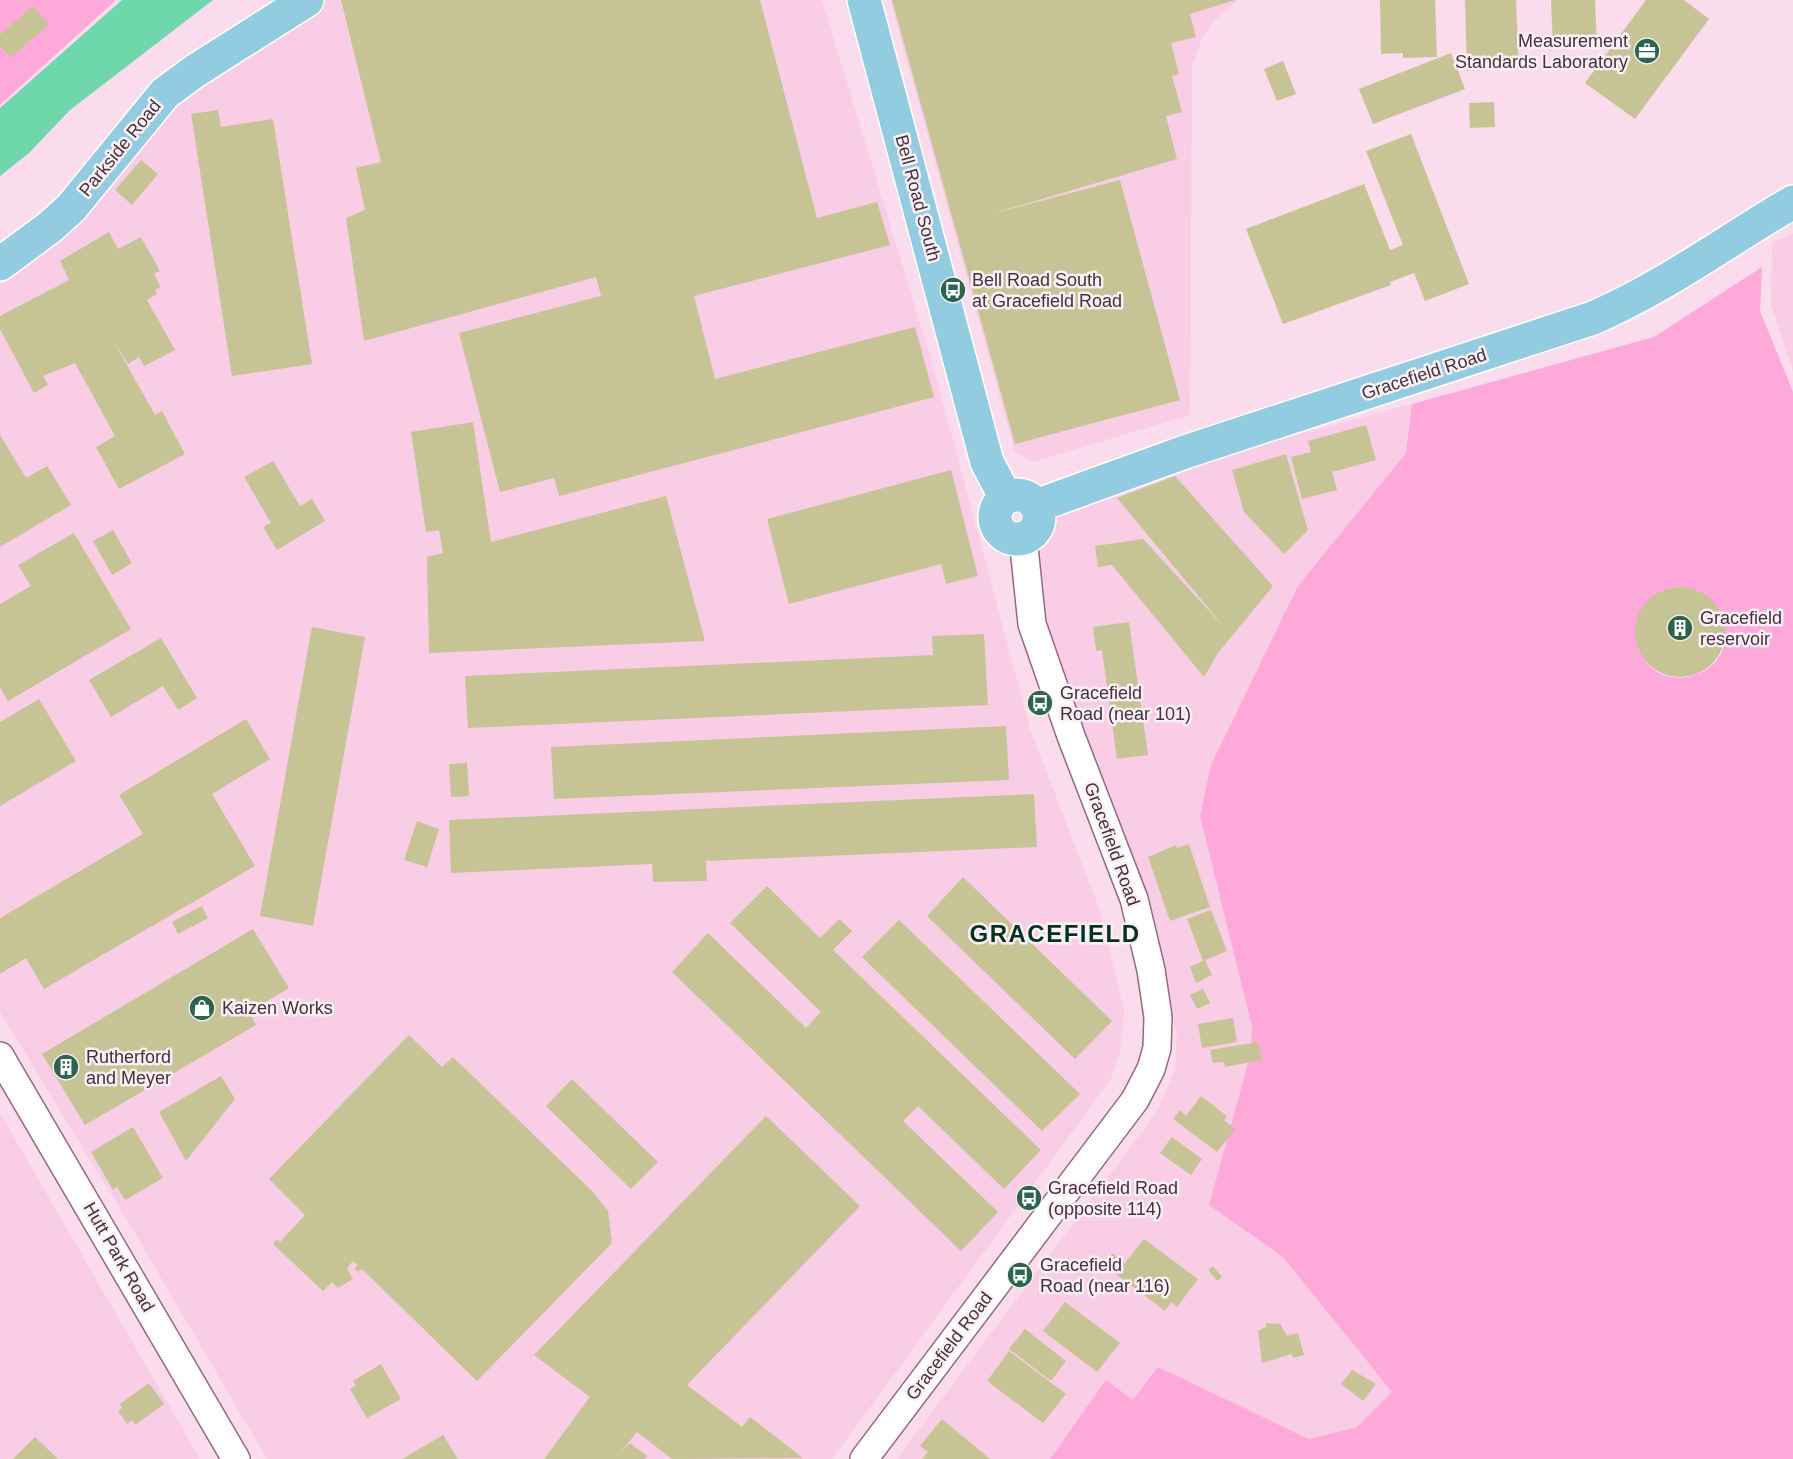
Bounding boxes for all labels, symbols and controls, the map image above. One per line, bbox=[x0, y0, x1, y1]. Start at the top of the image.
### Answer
place label: Measurement Standards Laboratory bbox=[1455, 31, 1628, 72]
office icon: Measurement Standards Laboratory bbox=[1632, 36, 1662, 66]
street label: Parkside Road bbox=[75, 96, 165, 200]
street label: Bell Road South bbox=[892, 133, 944, 263]
place label: Bell Road South at Gracefield Road bbox=[972, 270, 1122, 311]
bus stop icon: Bell Road South at Gracefield Road bbox=[938, 275, 968, 305]
street label: Gracefield Road bbox=[1359, 344, 1489, 404]
place label: Gracefield reservoir bbox=[1700, 608, 1782, 649]
building icon: Gracefield reservoir bbox=[1665, 613, 1695, 643]
place label: Gracefield Road (near 101) bbox=[1060, 683, 1191, 724]
bus stop icon: Gracefield Road (near 101) bbox=[1025, 688, 1055, 718]
street label: Gracefield Road bbox=[1080, 779, 1144, 909]
district label: GRACEFIELD bbox=[970, 920, 1141, 947]
shop icon: Kaizen Works bbox=[187, 993, 217, 1023]
place label: Kaizen Works bbox=[222, 998, 333, 1018]
place label: Rutherford and Meyer bbox=[86, 1047, 171, 1088]
building icon: Rutherford and Meyer bbox=[51, 1052, 81, 1082]
place label: Gracefield Road (opposite 114) bbox=[1048, 1178, 1178, 1219]
bus stop icon: Gracefield Road (opposite 114) bbox=[1014, 1183, 1044, 1213]
street label: Hutt Park Road bbox=[80, 1199, 158, 1315]
place label: Gracefield Road (near 116) bbox=[1040, 1255, 1170, 1296]
bus stop icon: Gracefield Road (near 116) bbox=[1005, 1260, 1035, 1290]
street label: Gracefield Road bbox=[902, 1288, 996, 1404]

